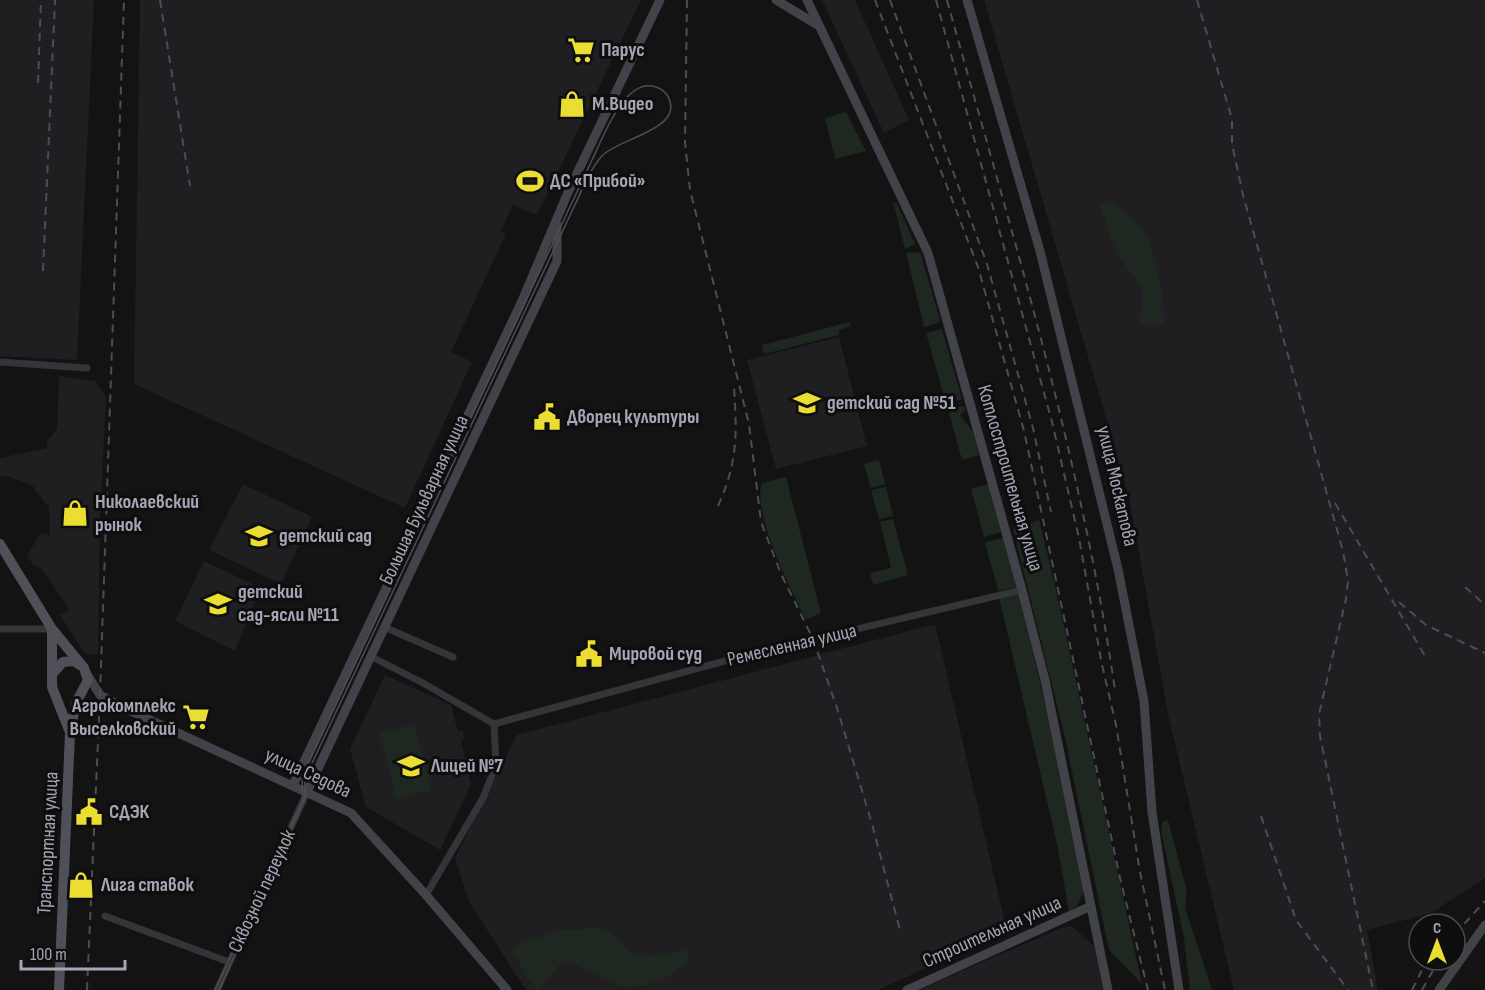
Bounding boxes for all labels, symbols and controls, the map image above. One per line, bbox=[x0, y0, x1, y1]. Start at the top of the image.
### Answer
supermarket icon: Парус bbox=[566, 35, 596, 65]
place label: Парус bbox=[601, 38, 645, 62]
shop icon: М.Видео bbox=[557, 89, 587, 119]
place label: М.Видео bbox=[592, 92, 653, 116]
sports icon: ДC «Прибой» bbox=[515, 166, 545, 196]
place label: ДC «Прибой» bbox=[550, 169, 646, 193]
street label: Котлостроительная улица bbox=[972, 382, 1048, 574]
school or university icon: детский сад №51 bbox=[792, 388, 822, 418]
place label: детский сад №51 bbox=[827, 391, 956, 415]
public building icon: Дворец культуры bbox=[532, 402, 562, 432]
place label: Дворец культуры bbox=[567, 405, 699, 429]
street label: Большая Бульварная улица bbox=[374, 411, 474, 589]
street label: улица Москатова bbox=[1092, 424, 1142, 548]
place label: Николаевский рынок bbox=[95, 490, 199, 537]
shop icon: Николаевский рынок bbox=[60, 498, 90, 528]
school or university icon: детский сад bbox=[244, 521, 274, 551]
place label: детский сад bbox=[279, 524, 372, 548]
place label: детский сад-ясли №11 bbox=[238, 580, 339, 627]
school or university icon: детский сад-ясли №11 bbox=[203, 589, 233, 619]
street label: Ремесленная улица bbox=[725, 618, 859, 672]
public building icon: Мировой суд bbox=[574, 639, 604, 669]
place label: Мировой суд bbox=[609, 642, 702, 666]
place label: Агрокомплекс Выселковский bbox=[70, 694, 176, 741]
supermarket icon: Агрокомплекс Выселковский bbox=[181, 702, 211, 732]
street label: улица Седова bbox=[261, 743, 355, 803]
school or university icon: Лицей №7 bbox=[396, 751, 426, 781]
place label: Лицей №7 bbox=[430, 754, 503, 778]
street label: Транспортная улица bbox=[32, 771, 64, 915]
public building icon: СДЭК bbox=[74, 797, 104, 827]
place label: СДЭК bbox=[109, 800, 150, 824]
street label: Сквозной переулок bbox=[223, 825, 301, 956]
shop icon: Лига ставок bbox=[66, 870, 96, 900]
place label: Лига ставок bbox=[100, 873, 194, 897]
street label: Строительная улица bbox=[919, 891, 1065, 973]
north arrow bbox=[1407, 912, 1467, 972]
text: С bbox=[1433, 919, 1441, 938]
scale bar bbox=[21, 933, 124, 971]
text: 100 m bbox=[30, 944, 67, 965]

